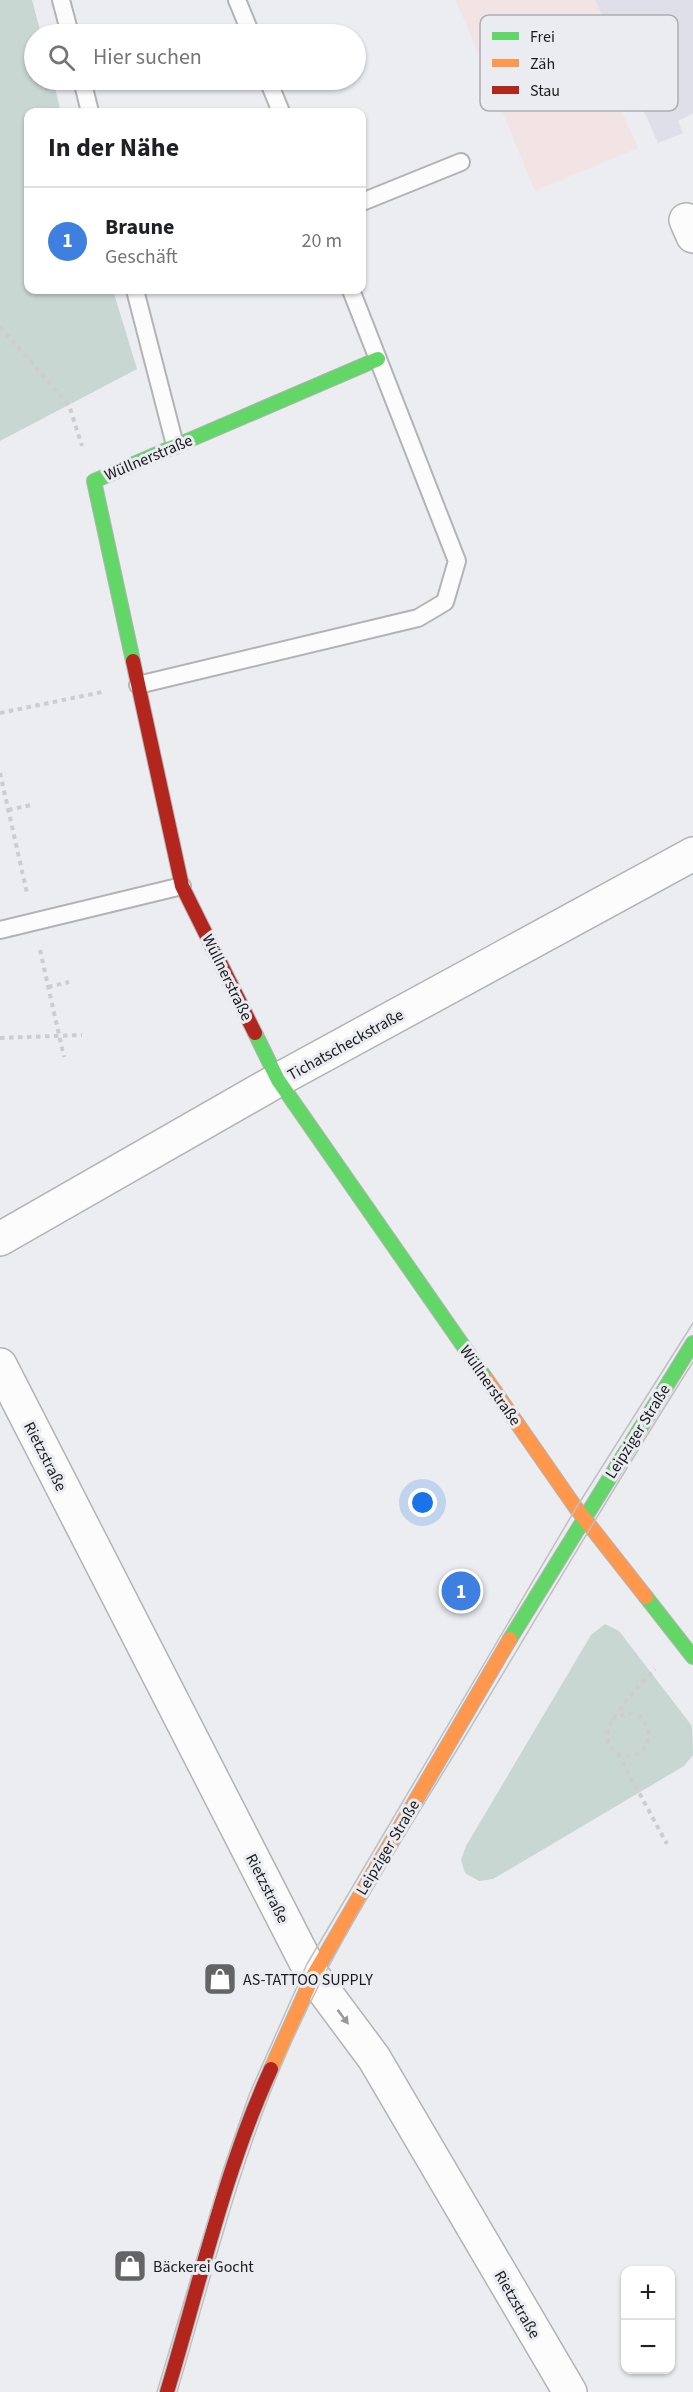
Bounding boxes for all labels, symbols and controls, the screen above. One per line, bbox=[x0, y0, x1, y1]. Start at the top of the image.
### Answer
legend bbox=[480, 15, 678, 111]
search box bbox=[24, 24, 366, 90]
text: Frei bbox=[530, 26, 555, 48]
icon: search bbox=[45, 41, 78, 74]
text: Hier suchen bbox=[93, 41, 202, 73]
text: Zäh bbox=[530, 53, 555, 75]
text: Stau bbox=[530, 80, 560, 102]
text: In der Nähe bbox=[48, 129, 179, 166]
text: Braune bbox=[105, 211, 175, 243]
text: 1 bbox=[62, 227, 73, 255]
text: 20 m bbox=[302, 227, 342, 255]
text: Geschäft bbox=[105, 243, 178, 271]
street label: Wüllnerstraße bbox=[101, 429, 196, 486]
street label: Wüllnerstraße bbox=[197, 930, 258, 1024]
street label: Tichatscheckstraße bbox=[283, 1004, 408, 1086]
street label: Wüllnerstraße bbox=[454, 1341, 526, 1430]
street label: Leipziger Straße bbox=[600, 1380, 676, 1483]
street label: Rietzstraße bbox=[18, 1418, 72, 1495]
your location bbox=[408, 1488, 437, 1517]
pin: 1 bbox=[442, 1568, 480, 1614]
street label: Leipziger Straße bbox=[351, 1796, 425, 1899]
street label: Rietzstraße bbox=[240, 1850, 294, 1927]
shop icon: AS-TATTOO SUPPLY bbox=[202, 1961, 238, 1997]
place label: AS-TATTOO SUPPLY bbox=[243, 1969, 373, 1991]
one-way arrow bbox=[337, 2009, 349, 2024]
shop icon: Bäckerei Gocht bbox=[112, 2248, 148, 2284]
place label: Bäckerei Gocht bbox=[153, 2256, 254, 2278]
street label: Rietzstraße bbox=[489, 2266, 545, 2343]
map controls bbox=[621, 2266, 675, 2374]
button: + bbox=[621, 2266, 675, 2320]
button: − bbox=[621, 2320, 675, 2374]

